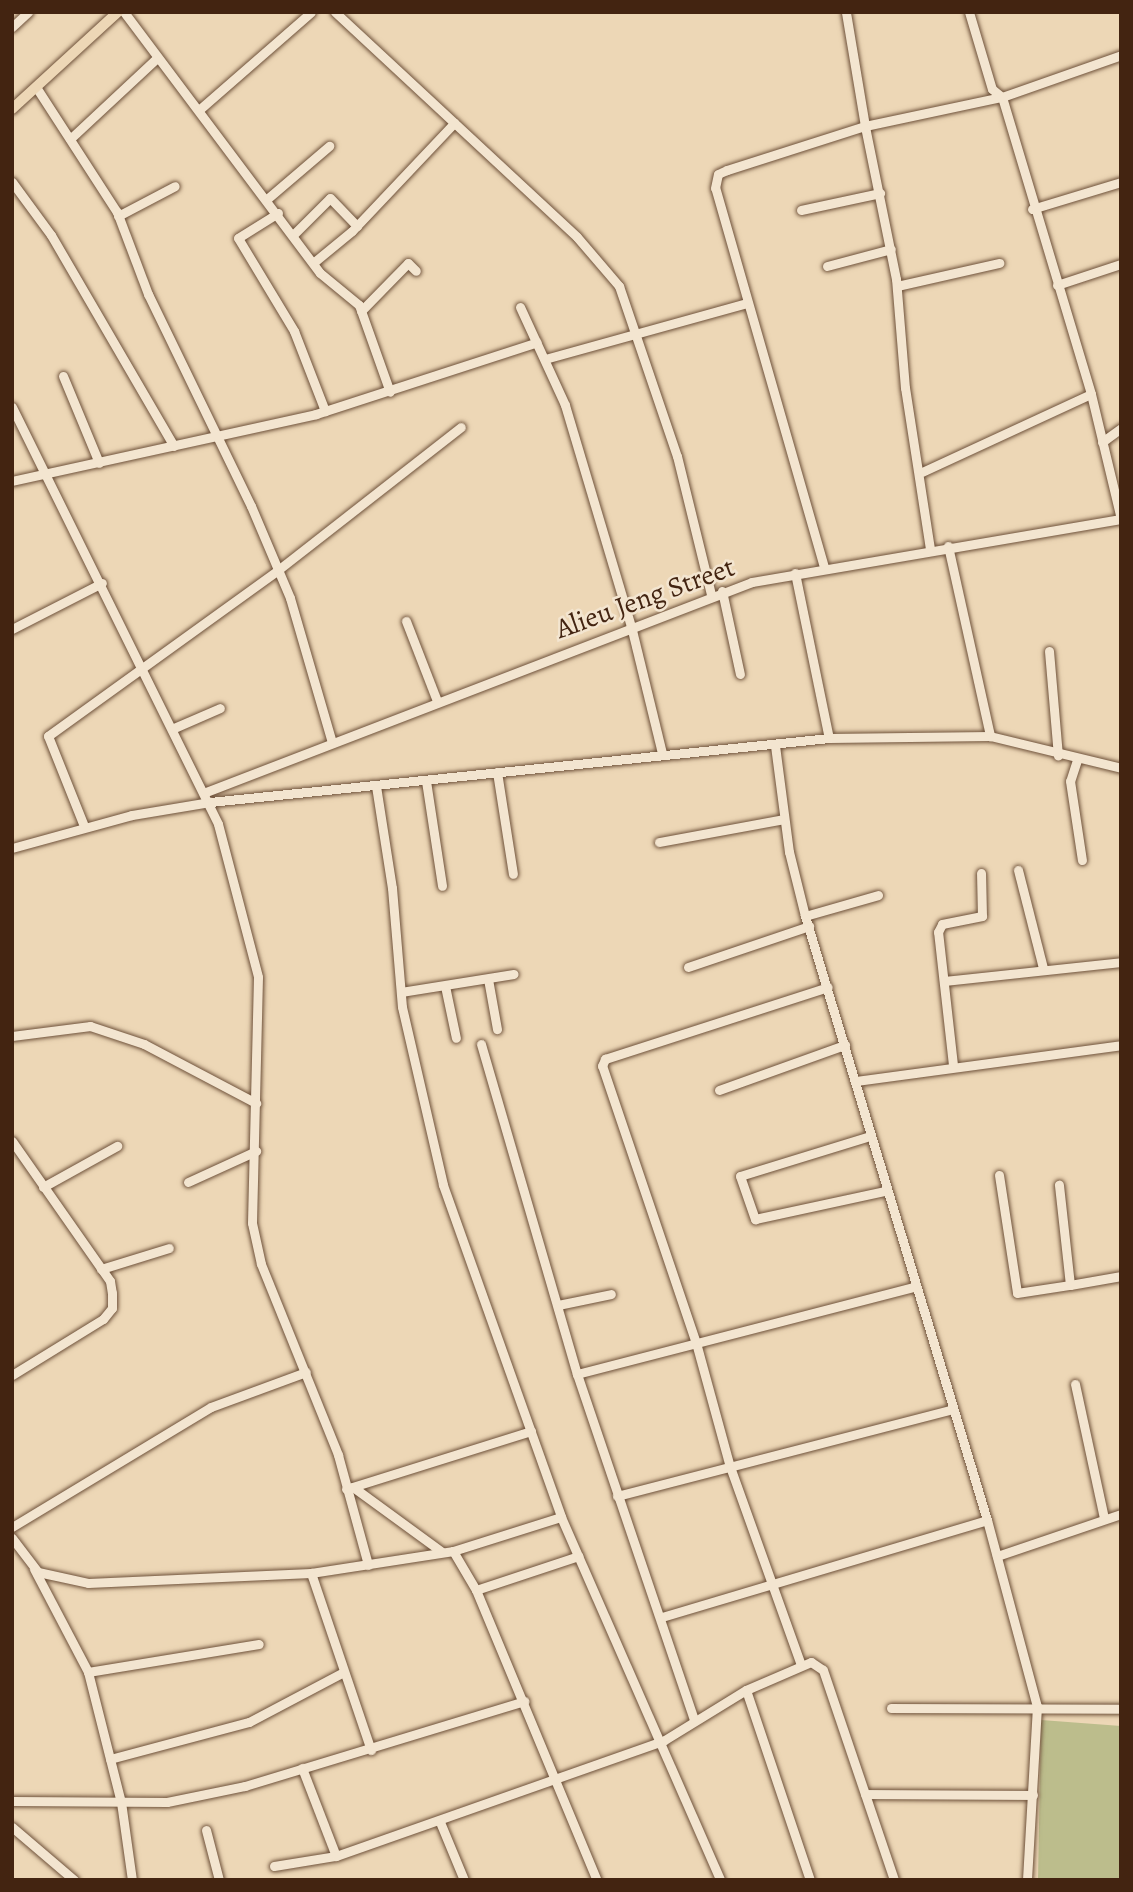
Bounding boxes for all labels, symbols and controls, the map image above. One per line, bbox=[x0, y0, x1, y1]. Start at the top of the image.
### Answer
street label: Alieu Jeng Street bbox=[551, 550, 739, 646]

